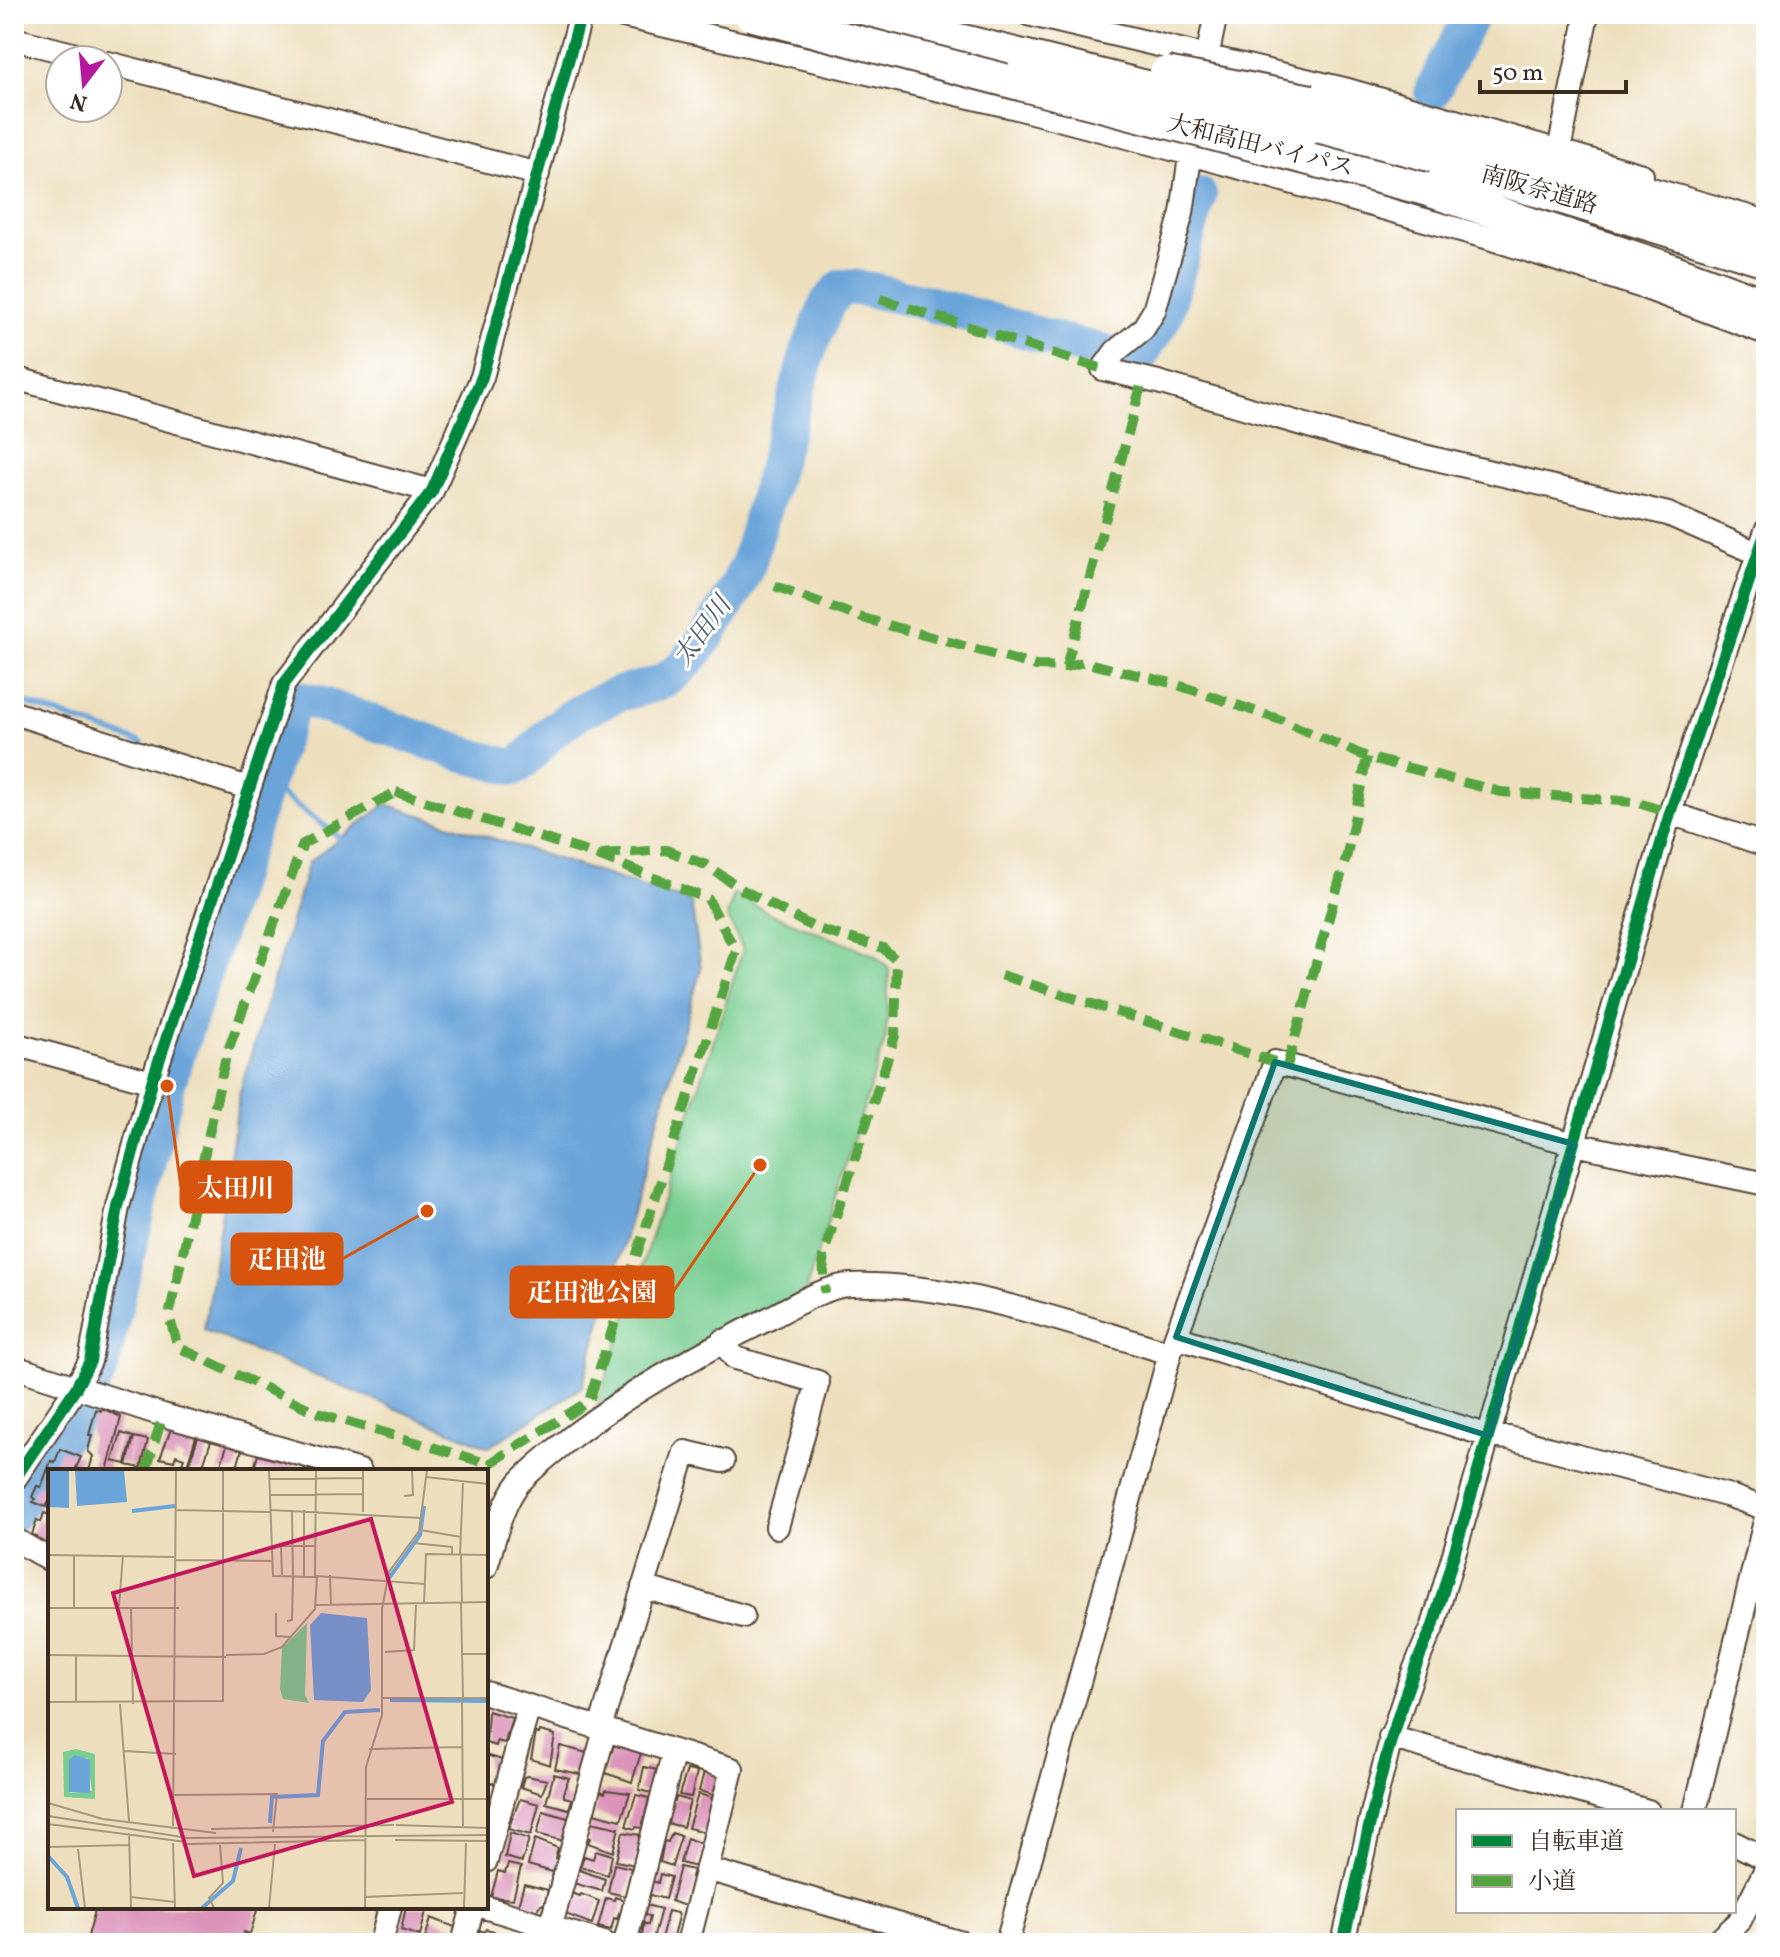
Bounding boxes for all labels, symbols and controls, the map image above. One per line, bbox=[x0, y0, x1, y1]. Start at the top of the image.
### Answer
north arrow bbox=[44, 44, 124, 124]
scale bar bbox=[1480, 44, 1626, 94]
text: 50 m bbox=[1492, 57, 1544, 91]
text: N bbox=[67, 84, 91, 118]
street label: 大和高田バイパス bbox=[1163, 107, 1357, 187]
street label: 南阪奈道路 bbox=[1477, 158, 1601, 224]
water label: 太田川 bbox=[666, 587, 742, 674]
callout: 太田川 bbox=[181, 1162, 291, 1212]
text: 太田川 bbox=[197, 1172, 275, 1208]
callout: 疋田池 bbox=[232, 1234, 342, 1284]
text: 疋田池 bbox=[248, 1243, 326, 1279]
callout: 疋田池公園 bbox=[511, 1267, 673, 1317]
text: 疋田池公園 bbox=[527, 1276, 657, 1312]
inset map bbox=[48, 1469, 488, 1909]
legend bbox=[1456, 1809, 1736, 1913]
text: 自転車道 bbox=[1528, 1826, 1624, 1860]
text: 小道 bbox=[1528, 1866, 1576, 1900]

